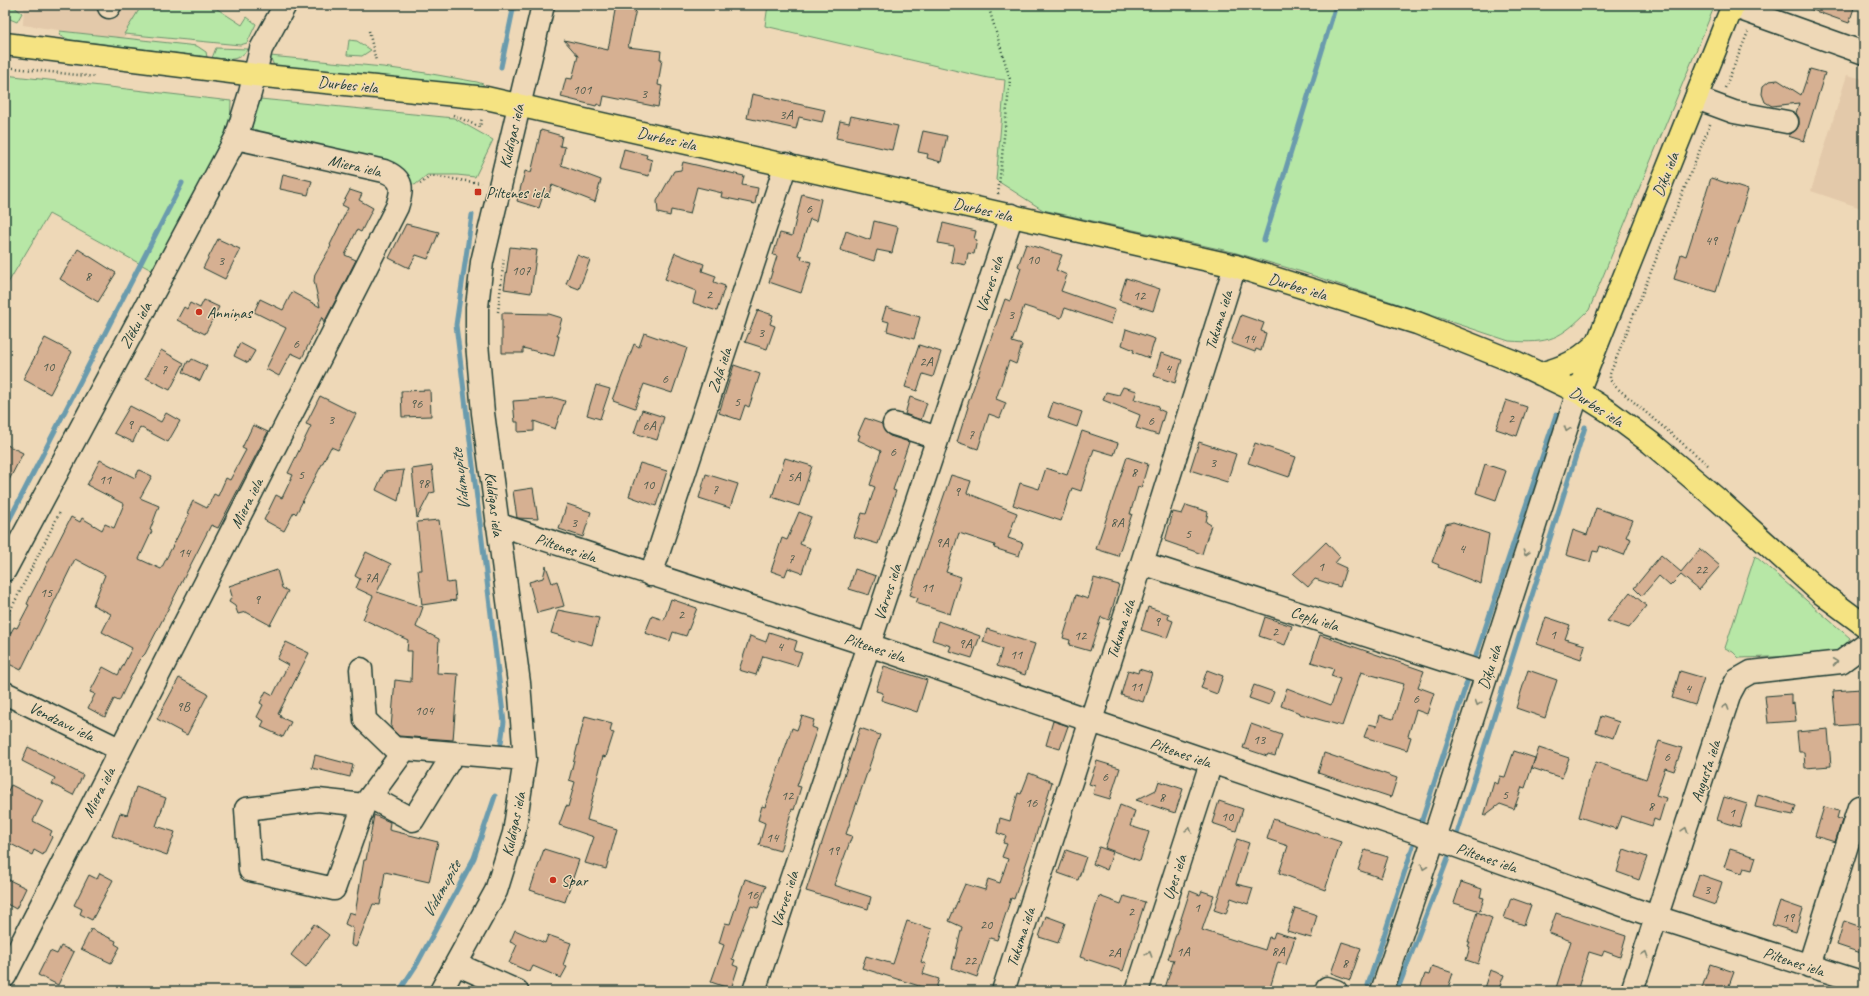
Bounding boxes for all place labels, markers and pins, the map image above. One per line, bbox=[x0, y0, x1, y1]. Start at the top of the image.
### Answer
place label: Piltenes iela bbox=[486, 183, 550, 203]
marker: Piltenes iela bbox=[473, 187, 483, 197]
place label: Anniņas bbox=[207, 303, 253, 323]
marker: Anniņas bbox=[194, 307, 204, 317]
place label: Spar bbox=[561, 871, 589, 891]
marker: Spar bbox=[548, 875, 558, 885]

